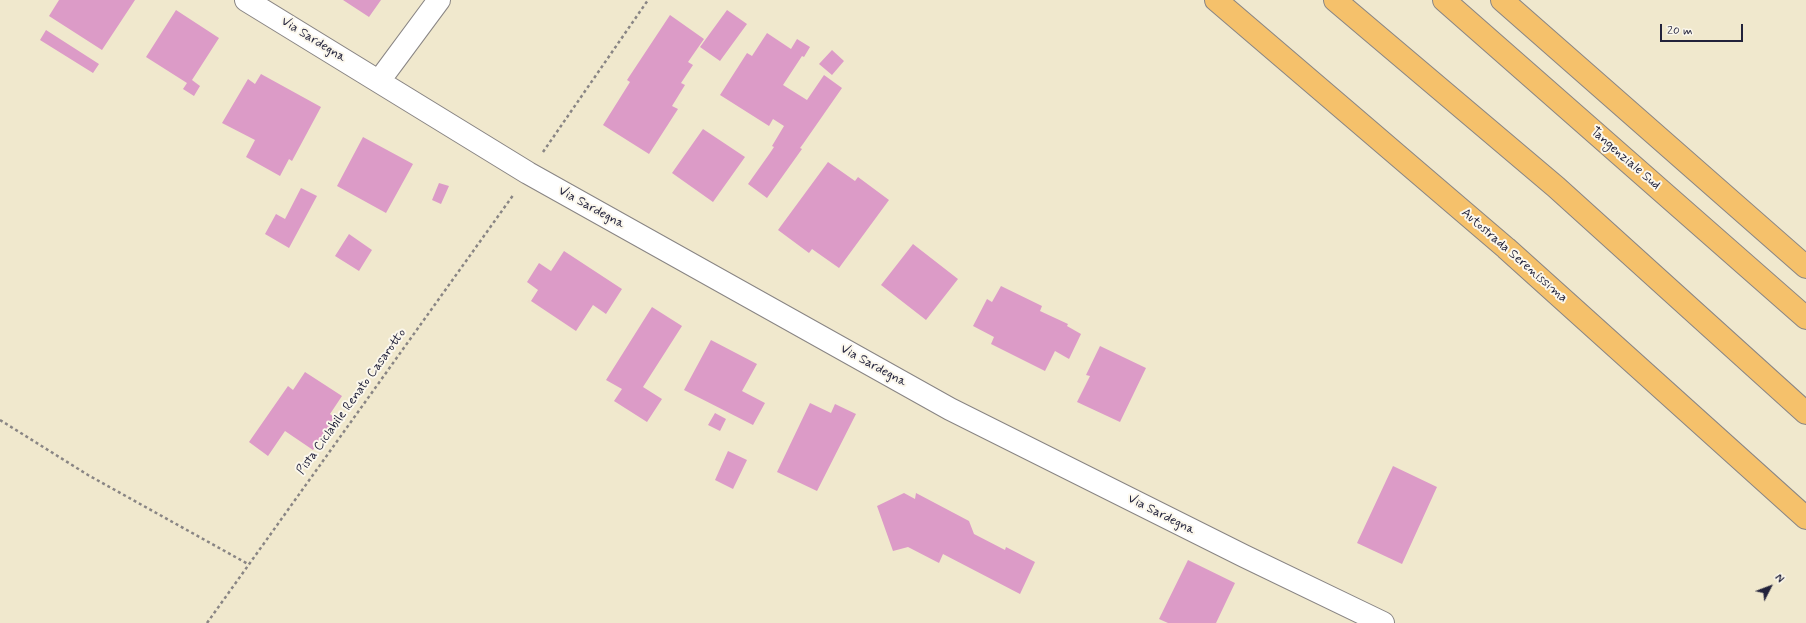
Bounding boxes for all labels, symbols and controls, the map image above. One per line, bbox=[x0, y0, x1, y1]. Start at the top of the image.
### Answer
street label: Via Sardegna bbox=[278, 14, 348, 66]
scale bar bbox=[1662, 16, 1745, 42]
text: 20 m bbox=[1667, 23, 1693, 39]
street label: Tangenziale Sud bbox=[1587, 124, 1663, 194]
street label: Via Sardegna bbox=[555, 183, 627, 233]
street label: Autostrada Serenissima bbox=[1458, 206, 1570, 306]
street label: Pista Ciclabile Renato Casarotto bbox=[294, 326, 410, 478]
street label: Via Sardegna bbox=[837, 341, 909, 391]
street label: Via Sardegna bbox=[1125, 491, 1197, 539]
north arrow bbox=[1750, 567, 1790, 607]
text: N bbox=[1771, 572, 1787, 586]

